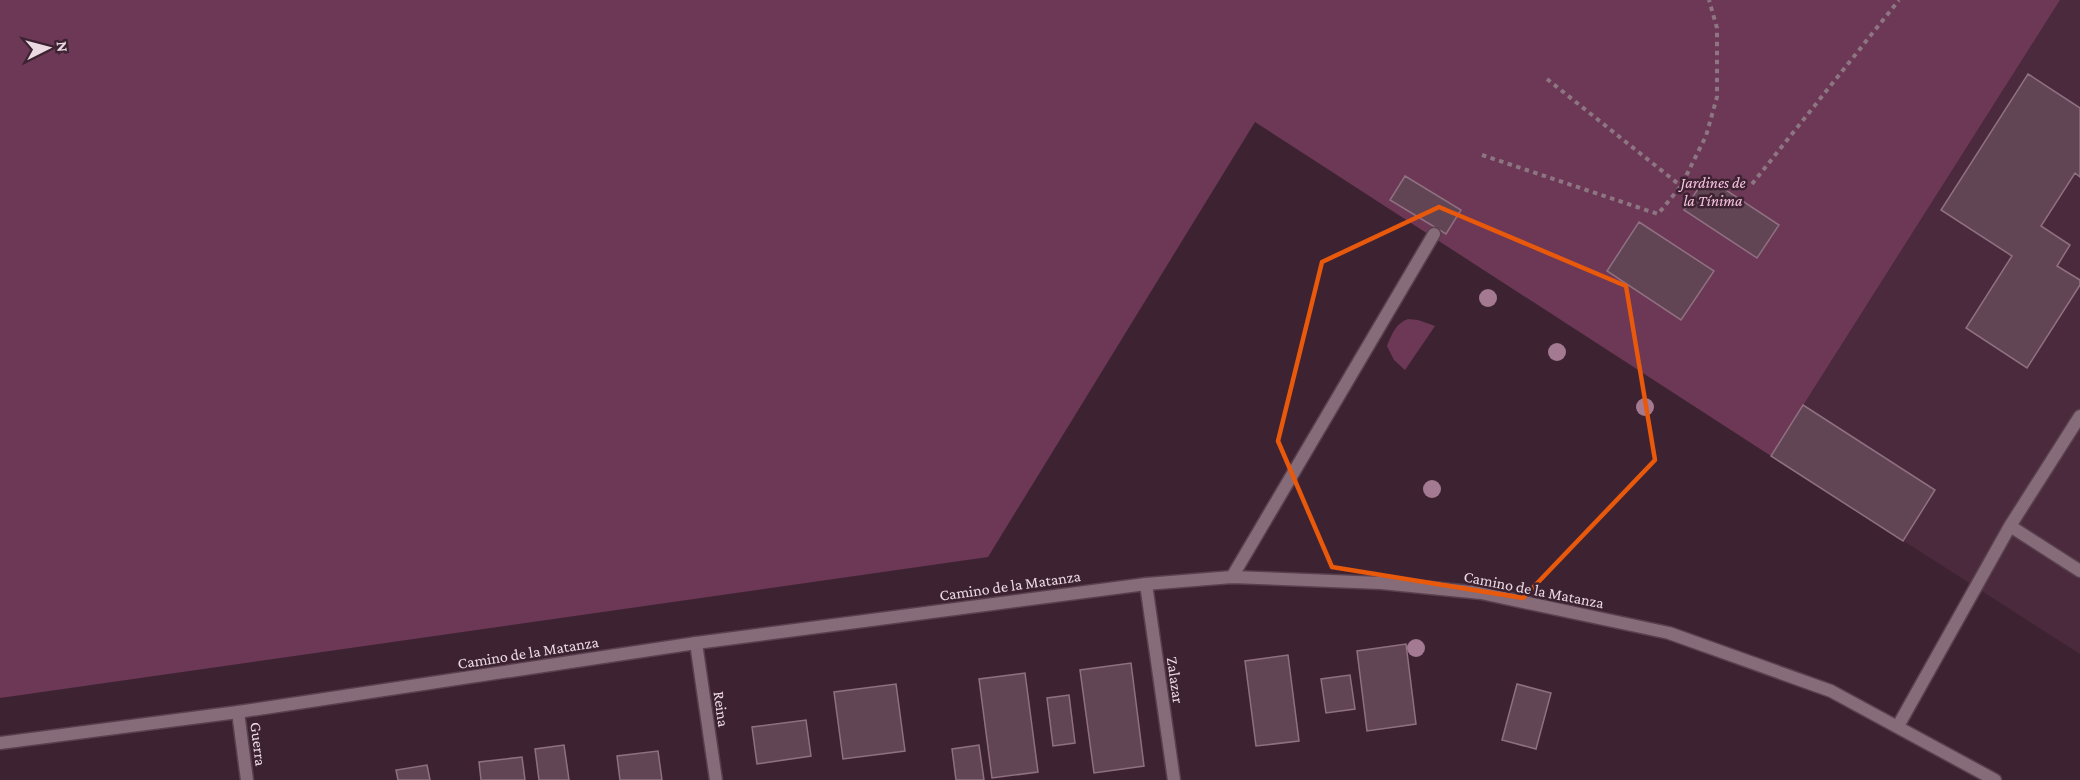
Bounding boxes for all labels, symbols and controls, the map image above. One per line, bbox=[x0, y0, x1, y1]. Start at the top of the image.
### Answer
north arrow bbox=[18, 18, 78, 78]
text: N bbox=[53, 40, 71, 53]
park label: Jardines de la Tínima bbox=[1677, 174, 1746, 209]
street label: Camino de la Matanza bbox=[938, 567, 1082, 604]
street label: Camino de la Matanza bbox=[1462, 568, 1606, 612]
street label: Camino de la Matanza bbox=[456, 633, 600, 672]
street label: Zalazar bbox=[1164, 656, 1187, 705]
street label: Reina bbox=[711, 690, 733, 729]
street label: Guerra bbox=[247, 721, 270, 768]

